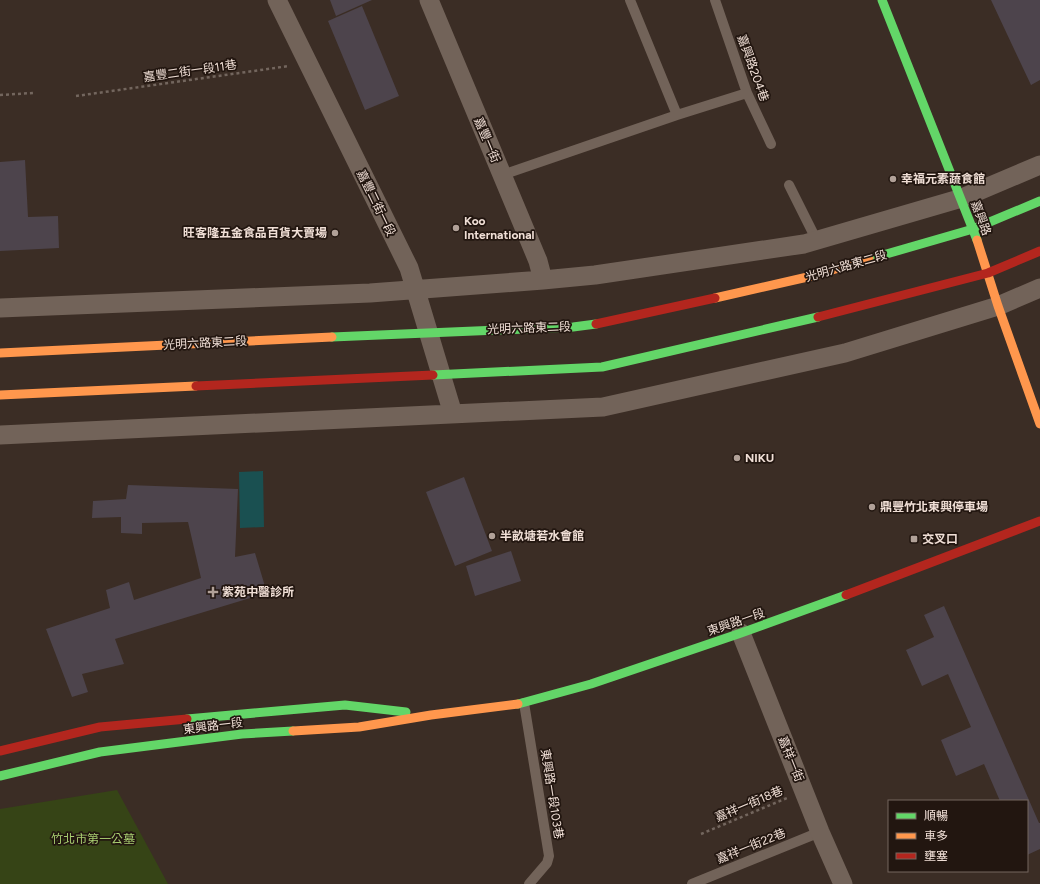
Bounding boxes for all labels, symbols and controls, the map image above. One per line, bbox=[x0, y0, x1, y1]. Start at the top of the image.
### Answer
street label: 嘉興路204巷 bbox=[734, 33, 772, 103]
street label: 嘉豐二街一段11巷 bbox=[143, 58, 237, 84]
street label: 嘉豐一街 bbox=[471, 115, 503, 165]
street label: 嘉豐二街一段 bbox=[354, 168, 398, 238]
place label: 幸福元素蔬食館 bbox=[901, 172, 985, 186]
marker: 幸福元素蔬食館 bbox=[888, 174, 898, 184]
street label: 嘉興路 bbox=[968, 199, 994, 237]
place label: Koo International bbox=[464, 214, 535, 242]
marker: Koo International bbox=[451, 223, 461, 233]
place label: 旺客隆五金食品百貨大賣場 bbox=[183, 226, 327, 240]
marker: 旺客隆五金食品百貨大賣場 bbox=[330, 228, 340, 238]
street label: 光明六路東二段 bbox=[804, 248, 888, 284]
street label: 光明六路東二段 bbox=[487, 320, 571, 336]
street label: 光明六路東二段 bbox=[163, 334, 247, 352]
place label: NIKU bbox=[745, 451, 774, 465]
marker: NIKU bbox=[732, 453, 742, 463]
place label: 鼎豐竹北東興停車場 bbox=[880, 500, 988, 514]
marker: 鼎豐竹北東興停車場 bbox=[867, 502, 877, 512]
place label: 半畝塘若水會館 bbox=[500, 529, 584, 543]
marker: 半畝塘若水會館 bbox=[487, 531, 497, 541]
place label: 交叉口 bbox=[922, 532, 958, 546]
marker: 交叉口 bbox=[909, 534, 919, 544]
place label: 紫苑中醫診所 bbox=[222, 585, 294, 599]
marker: 紫苑中醫診所 bbox=[207, 586, 219, 598]
street label: 東興路一段 bbox=[705, 606, 767, 638]
street label: 東興路一段 bbox=[182, 715, 244, 737]
street label: 嘉祥一街 bbox=[776, 734, 806, 784]
street label: 東興路一段103巷 bbox=[538, 748, 566, 840]
street label: 嘉祥一街18巷 bbox=[713, 783, 785, 825]
legend bbox=[888, 800, 1028, 872]
text: 順暢 bbox=[924, 809, 948, 823]
street label: 嘉祥一街22巷 bbox=[714, 826, 788, 866]
text: 車多 bbox=[924, 829, 948, 843]
park label: 竹北市第一公墓 bbox=[51, 832, 135, 846]
text: 壅塞 bbox=[924, 849, 948, 863]

